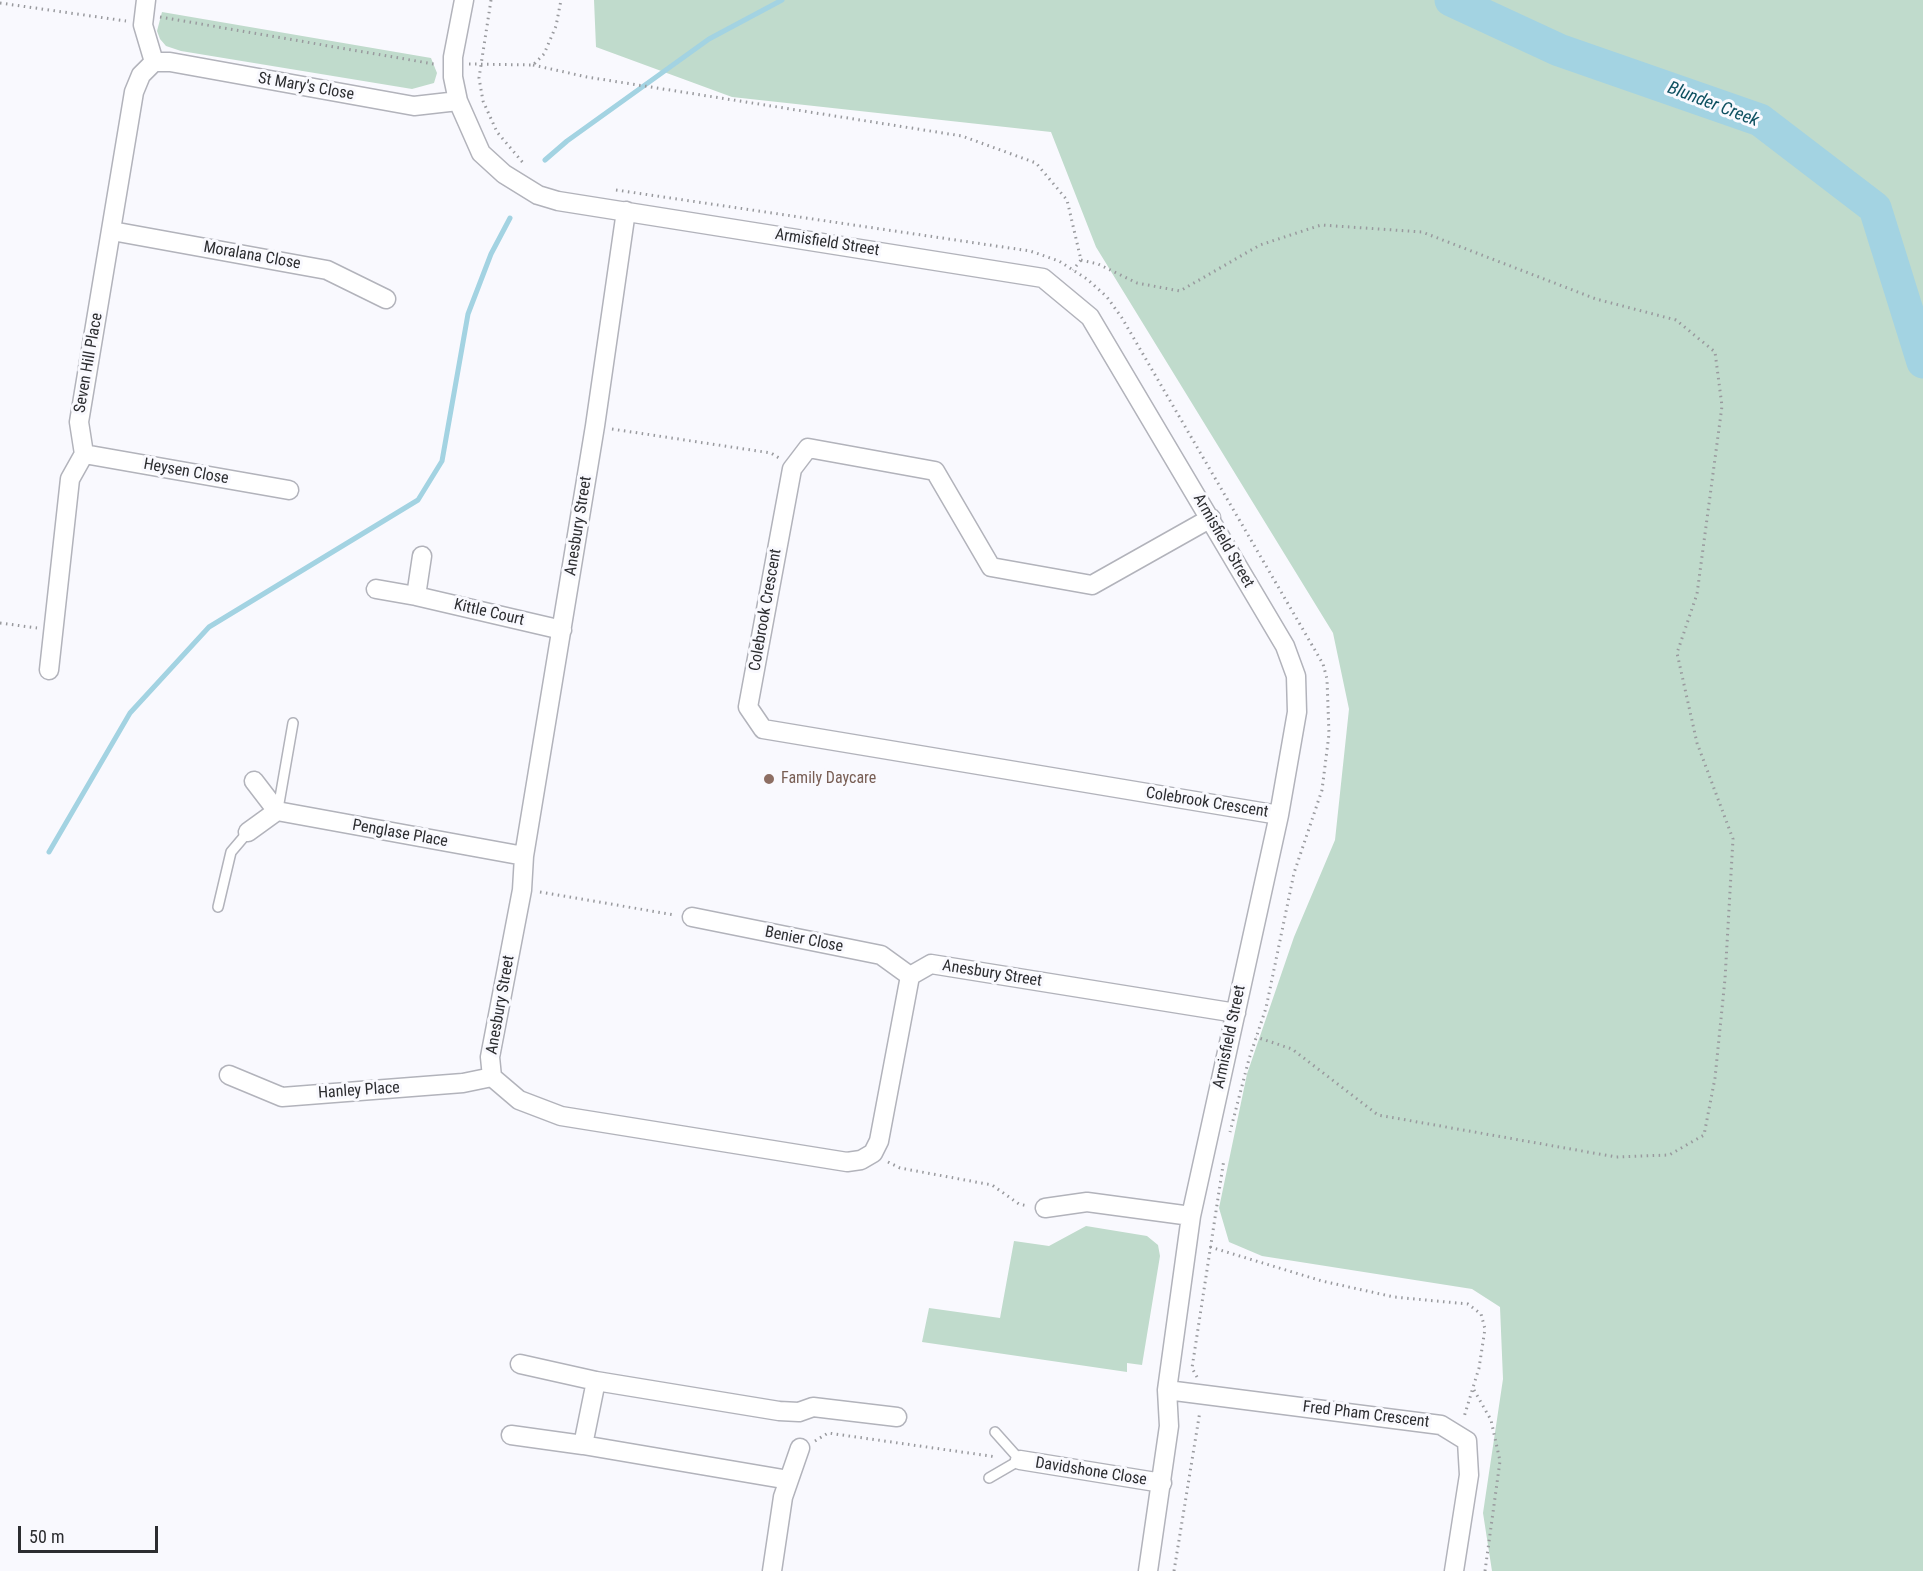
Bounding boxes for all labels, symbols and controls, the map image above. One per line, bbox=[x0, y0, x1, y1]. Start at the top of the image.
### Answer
street label: St Mary's Close bbox=[257, 69, 355, 105]
water label: Blunder Creek bbox=[1664, 78, 1762, 132]
street label: Armisfield Street bbox=[774, 225, 880, 261]
street label: Moralana Close bbox=[202, 238, 302, 274]
street label: Seven Hill Place bbox=[71, 312, 107, 414]
street label: Heysen Close bbox=[142, 455, 230, 489]
street label: Anesbury Street bbox=[562, 475, 596, 577]
street label: Armisfield Street bbox=[1188, 491, 1258, 591]
street label: Colebrook Crescent bbox=[746, 547, 786, 673]
street label: Kittle Court bbox=[452, 596, 526, 630]
place label: Family Daycare bbox=[781, 769, 876, 789]
marker: Family Daycare bbox=[762, 772, 776, 786]
street label: Colebrook Crescent bbox=[1144, 784, 1270, 822]
street label: Penglase Place bbox=[351, 816, 449, 852]
street label: Benier Close bbox=[763, 923, 845, 957]
street label: Anesbury Street bbox=[483, 954, 519, 1056]
street label: Anesbury Street bbox=[941, 957, 1043, 991]
street label: Armisfield Street bbox=[1210, 984, 1250, 1090]
street label: Hanley Place bbox=[318, 1079, 400, 1103]
street label: Fred Pham Crescent bbox=[1302, 1398, 1430, 1432]
street label: Davidshone Close bbox=[1034, 1454, 1148, 1490]
scale bar bbox=[21, 1514, 160, 1552]
text: 50 m bbox=[29, 1526, 64, 1547]

